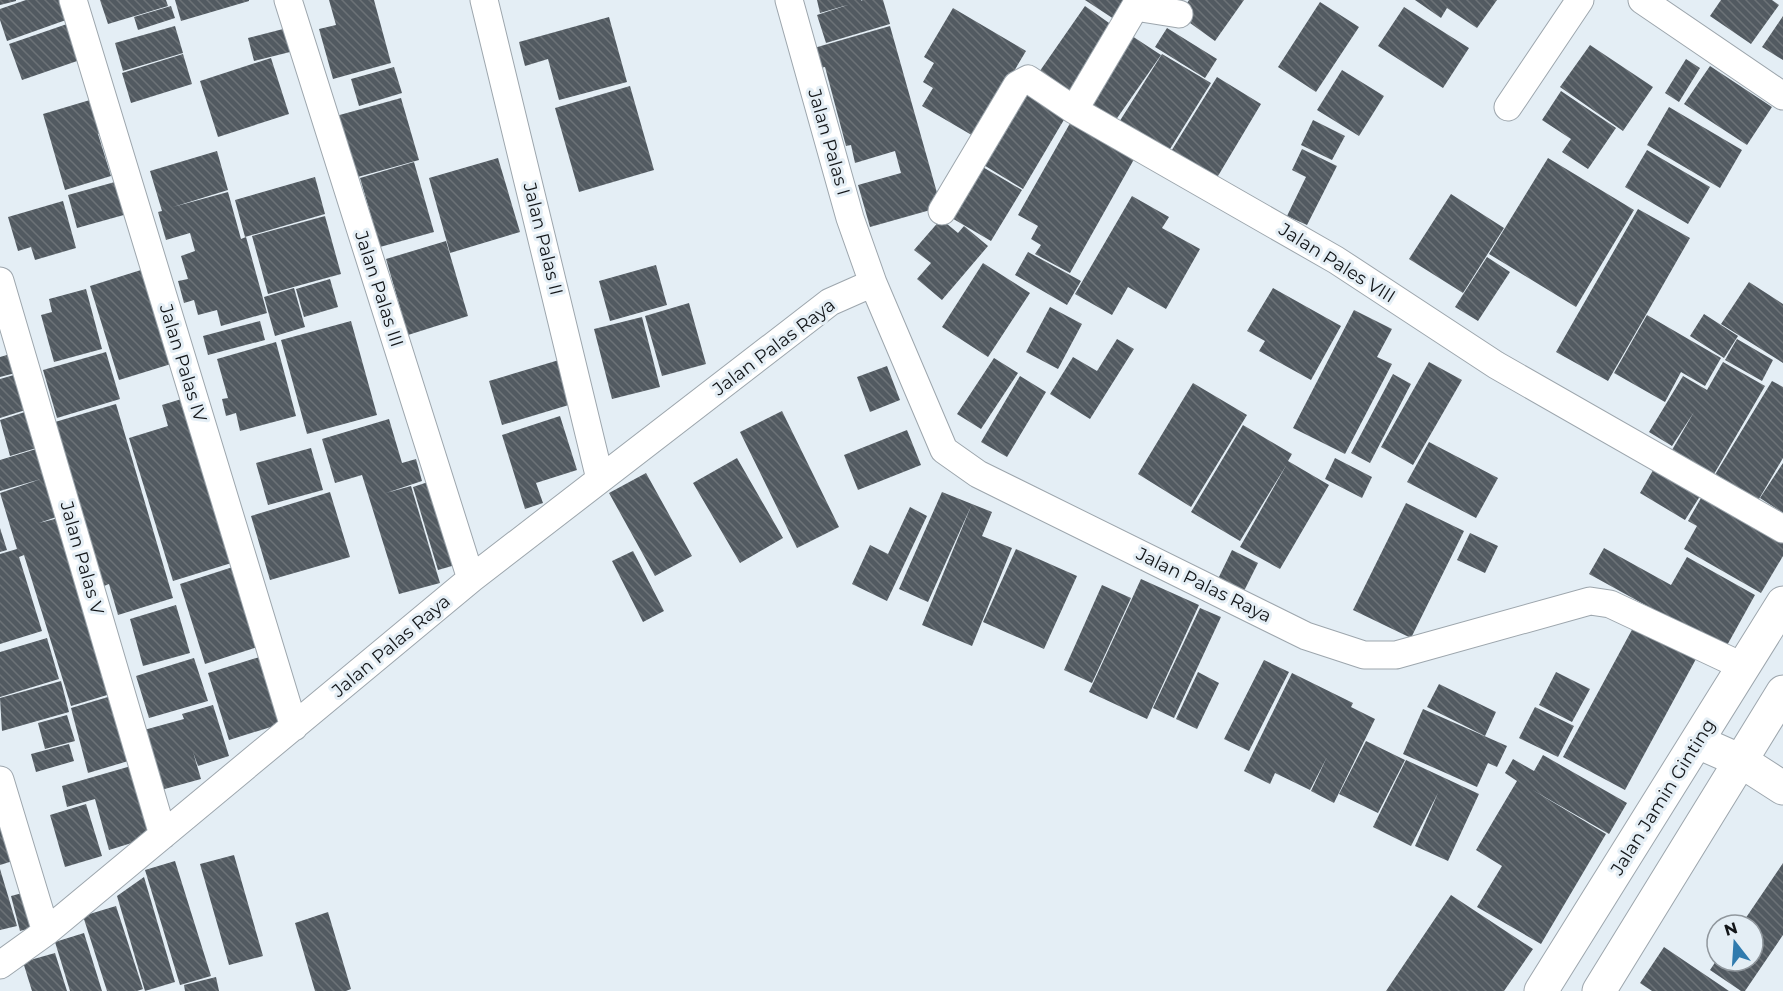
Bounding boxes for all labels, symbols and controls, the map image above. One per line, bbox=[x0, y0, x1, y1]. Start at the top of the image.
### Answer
street label: Jalan Palas I bbox=[803, 85, 855, 198]
street label: Jalan Palas II bbox=[518, 180, 568, 297]
street label: Jalan Pales VIII bbox=[1274, 218, 1399, 308]
street label: Jalan Palas III bbox=[350, 227, 408, 350]
street label: Jalan Palas Raya bbox=[708, 294, 840, 401]
street label: Jalan Palas IV bbox=[154, 301, 211, 425]
street label: Jalan Palas V bbox=[55, 498, 109, 618]
street label: Jalan Palas Raya bbox=[1132, 542, 1275, 627]
street label: Jalan Palas Raya bbox=[327, 590, 455, 702]
street label: Jalan Jamin Ginting bbox=[1605, 715, 1720, 880]
north arrow bbox=[1705, 913, 1765, 973]
text: N bbox=[1722, 918, 1740, 940]

